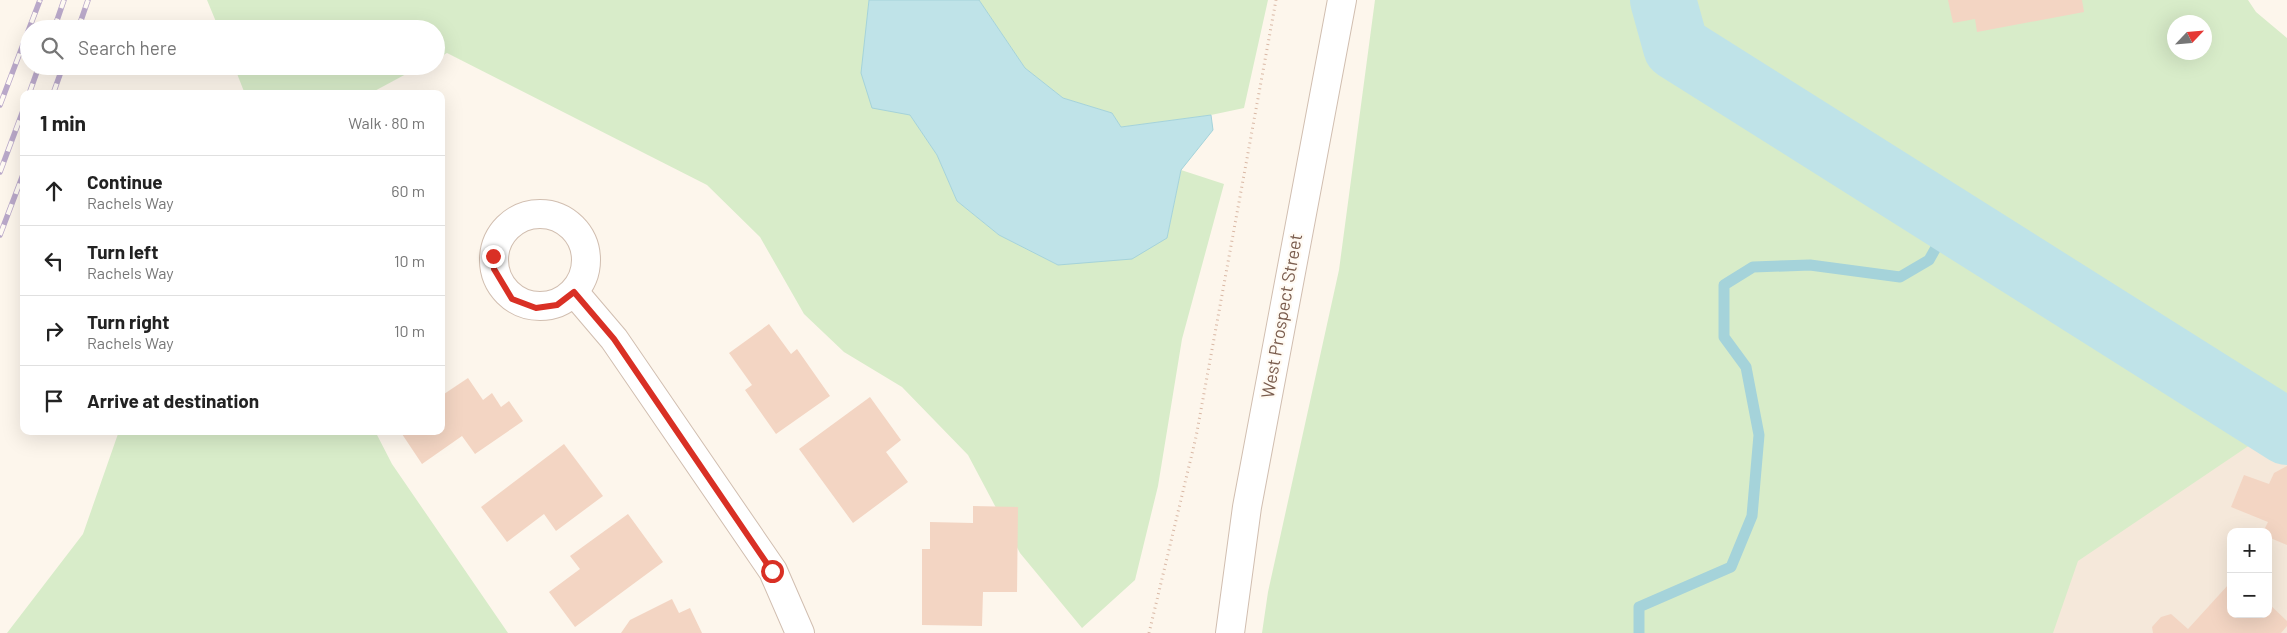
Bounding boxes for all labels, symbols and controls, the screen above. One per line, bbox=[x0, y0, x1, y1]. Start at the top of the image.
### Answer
north arrow bbox=[2167, 15, 2212, 60]
search box bbox=[20, 20, 445, 75]
icon: search bbox=[38, 34, 66, 62]
text: Search here bbox=[78, 36, 177, 59]
text: 1 min bbox=[40, 110, 86, 135]
text: Walk · 80 m bbox=[348, 113, 425, 132]
text: Continue bbox=[87, 170, 163, 193]
icon: ahead bbox=[40, 177, 68, 205]
text: 60 m bbox=[391, 181, 425, 200]
text: Rachels Way bbox=[87, 193, 174, 212]
street label: West Prospect Street bbox=[1256, 232, 1306, 400]
text: Turn left bbox=[87, 240, 158, 263]
route end bbox=[482, 245, 505, 268]
icon: left bbox=[40, 247, 68, 275]
text: 10 m bbox=[394, 251, 425, 270]
text: Rachels Way bbox=[87, 263, 174, 282]
text: Turn right bbox=[87, 310, 169, 333]
icon: right bbox=[40, 317, 68, 345]
text: 10 m bbox=[394, 321, 425, 340]
text: Rachels Way bbox=[87, 333, 174, 352]
icon: arrive bbox=[40, 387, 68, 415]
text: Arrive at destination bbox=[87, 389, 259, 412]
map controls bbox=[2227, 528, 2272, 618]
button: + bbox=[2227, 528, 2272, 573]
route start bbox=[761, 560, 784, 583]
button: − bbox=[2227, 573, 2272, 618]

